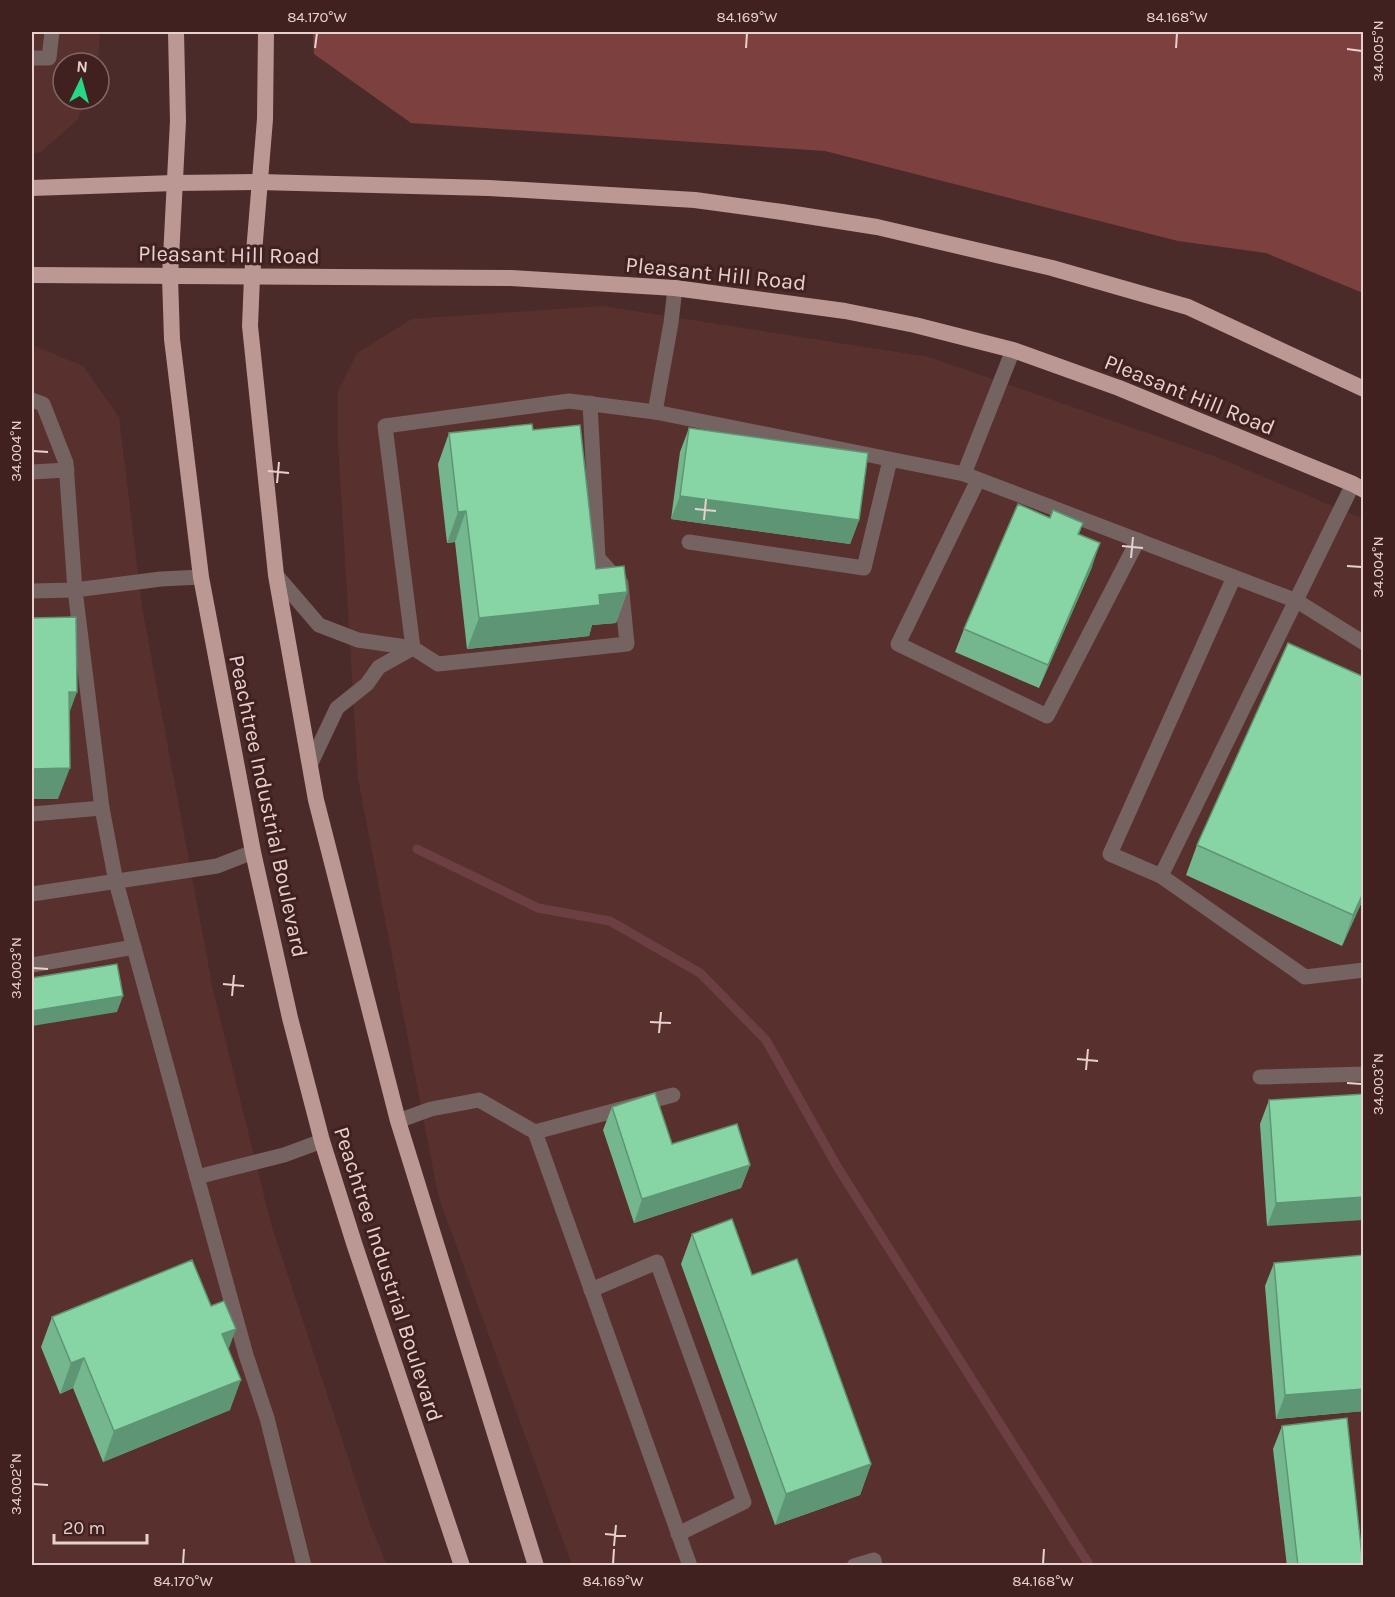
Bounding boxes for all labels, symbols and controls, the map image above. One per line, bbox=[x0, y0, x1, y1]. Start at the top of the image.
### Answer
text: 84.170°W bbox=[287, 8, 347, 26]
text: 84.169°W bbox=[716, 8, 778, 26]
text: 84.168°W bbox=[1146, 8, 1208, 26]
text: 34.005°N bbox=[1369, 20, 1387, 82]
north arrow bbox=[51, 51, 111, 111]
text: N bbox=[76, 57, 89, 77]
street label: Pleasant Hill Road bbox=[138, 240, 320, 270]
street label: Pleasant Hill Road bbox=[624, 252, 808, 296]
street label: Pleasant Hill Road bbox=[1101, 349, 1279, 441]
text: 34.004°N bbox=[7, 420, 25, 482]
text: 34.004°N bbox=[1369, 536, 1387, 598]
street label: Peachtree Industrial Boulevard bbox=[223, 653, 313, 960]
text: 34.003°N bbox=[7, 937, 25, 999]
text: 34.003°N bbox=[1369, 1053, 1387, 1115]
street label: Peachtree Industrial Boulevard bbox=[328, 1124, 448, 1425]
text: 34.002°N bbox=[7, 1453, 25, 1515]
scale bar bbox=[54, 1507, 147, 1545]
text: 20 m bbox=[63, 1517, 105, 1539]
text: 84.170°W bbox=[153, 1572, 213, 1590]
text: 84.169°W bbox=[582, 1572, 644, 1590]
text: 84.168°W bbox=[1012, 1572, 1074, 1590]

